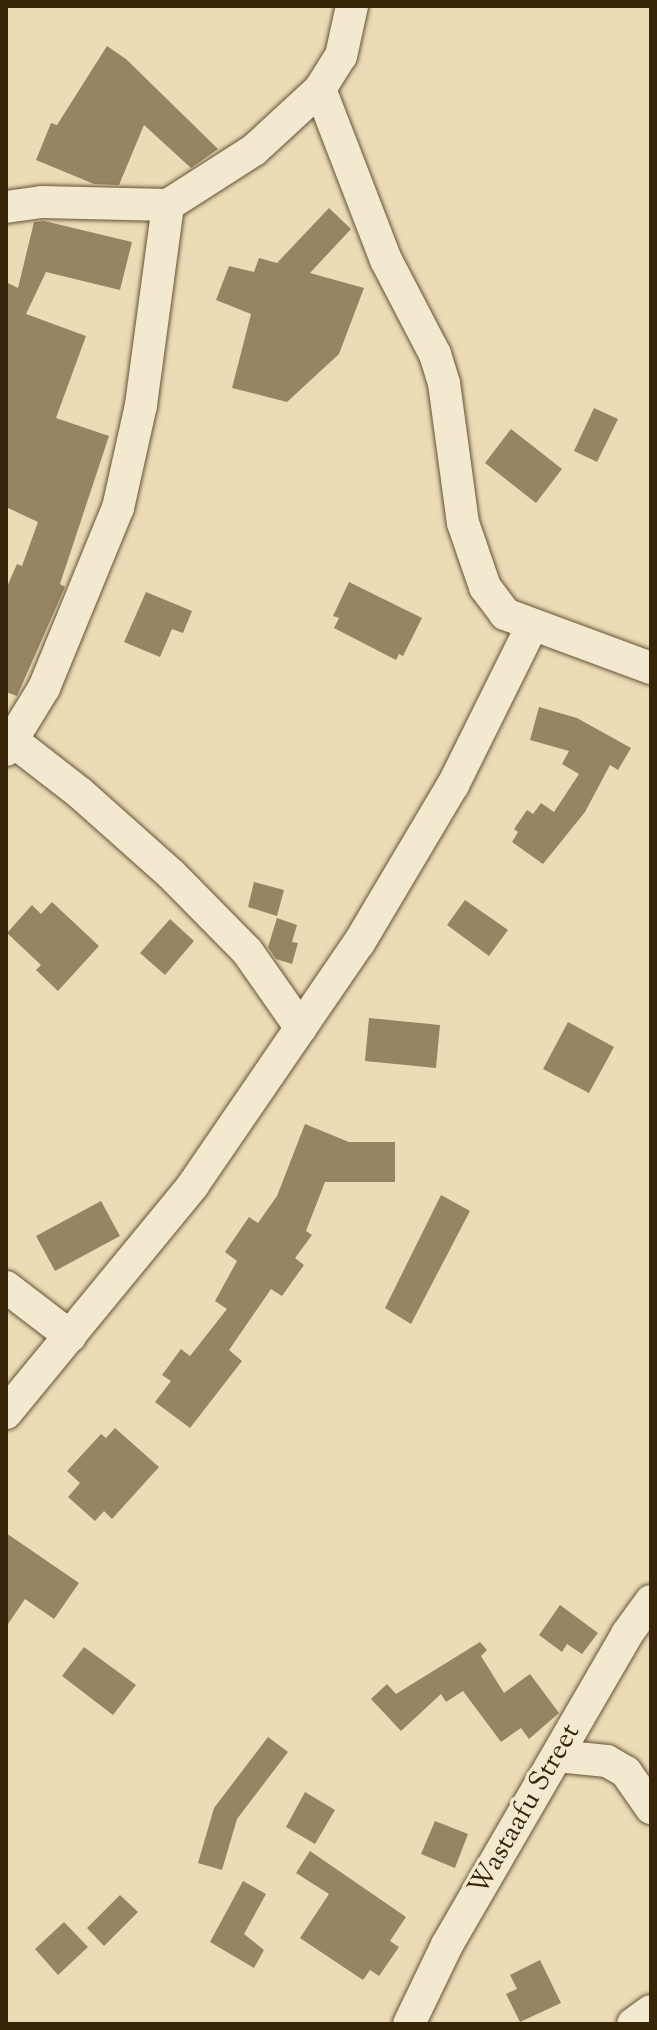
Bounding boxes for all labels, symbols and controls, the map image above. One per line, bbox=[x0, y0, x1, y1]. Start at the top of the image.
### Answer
street label: Wastaafu Street bbox=[462, 1718, 588, 1902]

